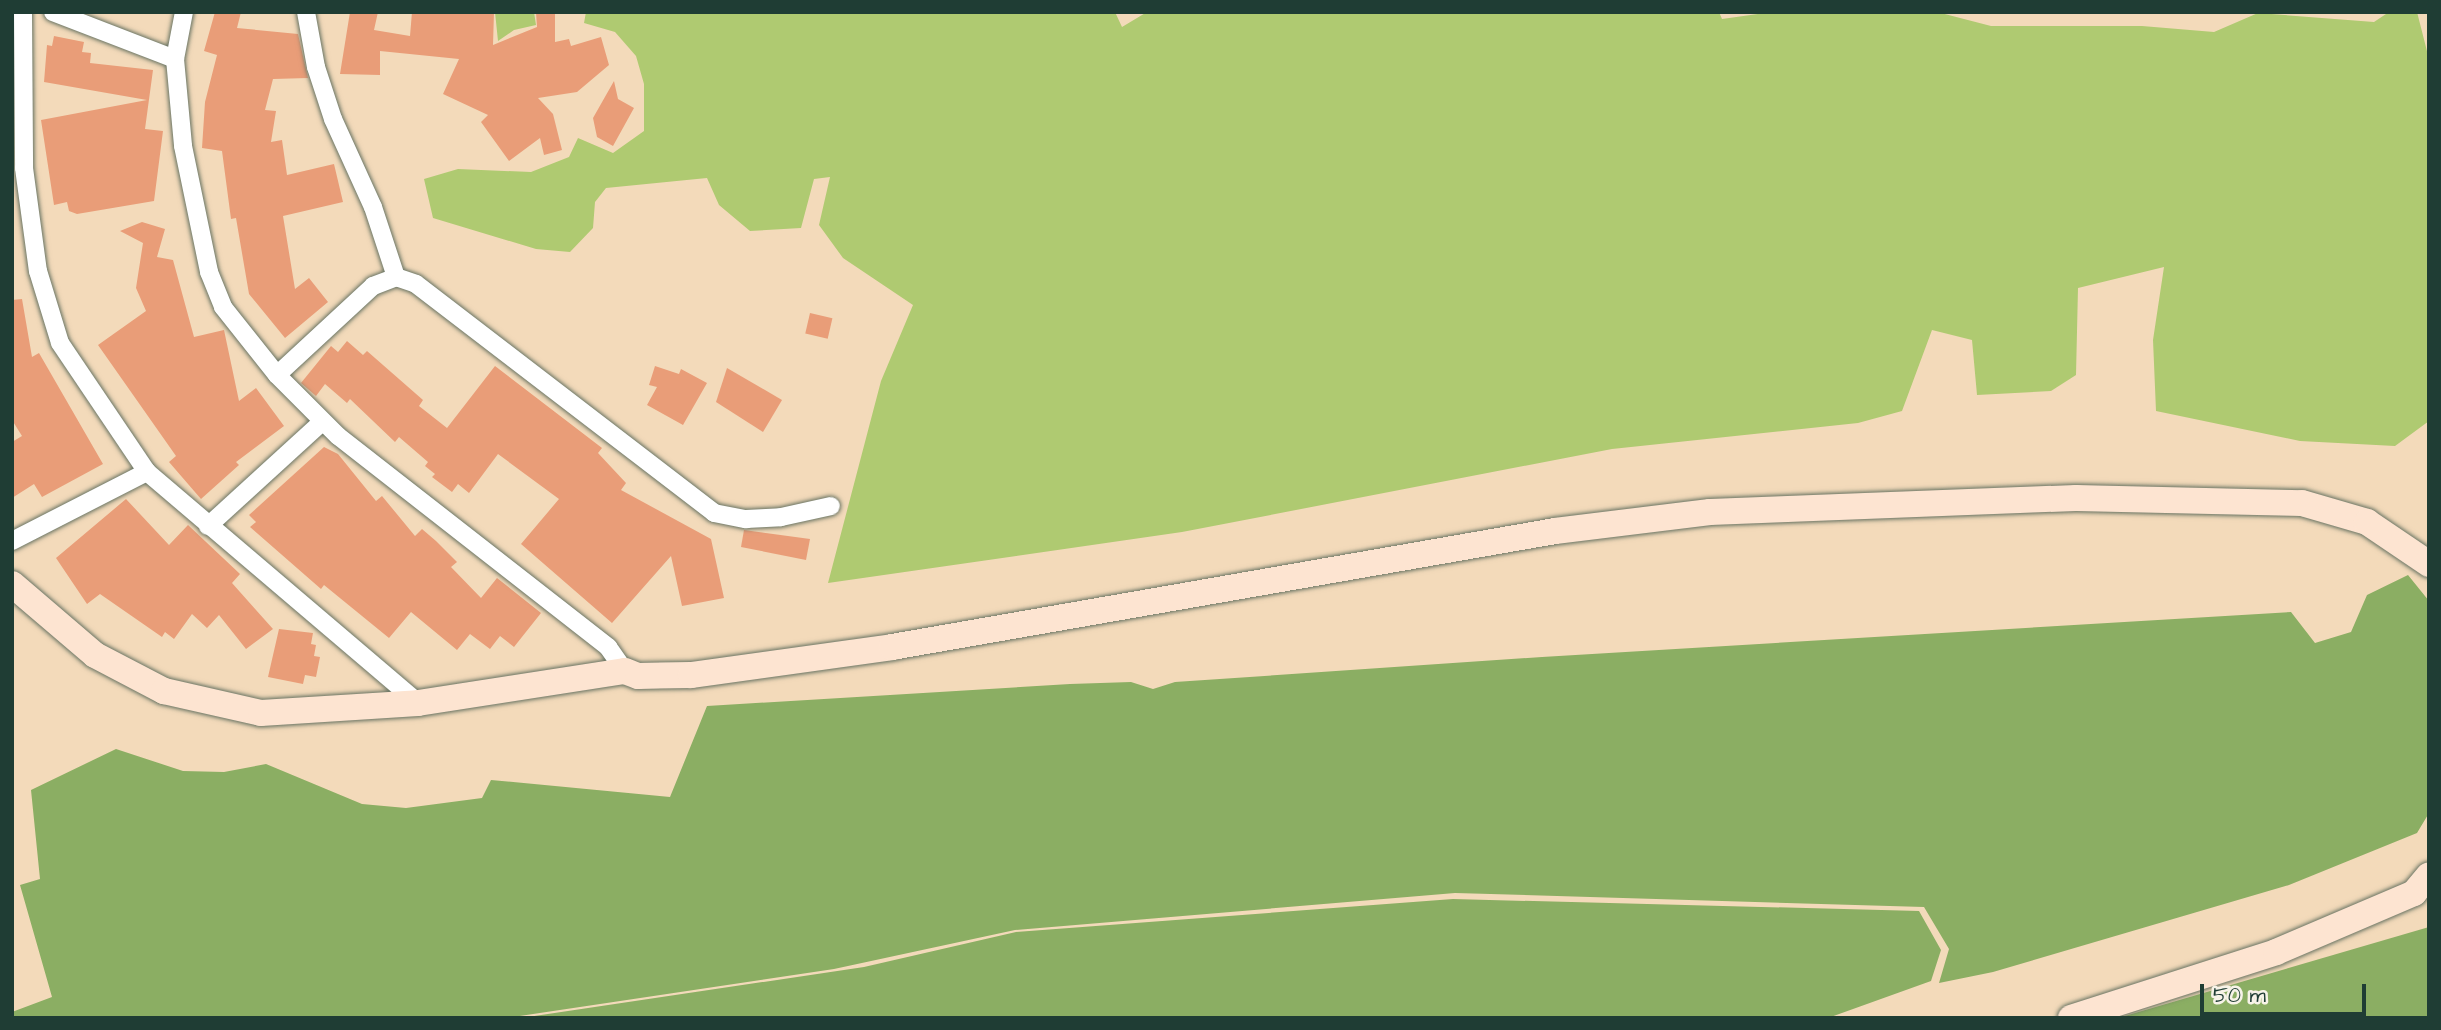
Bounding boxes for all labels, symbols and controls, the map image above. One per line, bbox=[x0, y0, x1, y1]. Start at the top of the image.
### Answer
scale bar bbox=[2203, 970, 2369, 1014]
text: 50 m bbox=[2213, 981, 2266, 1010]

